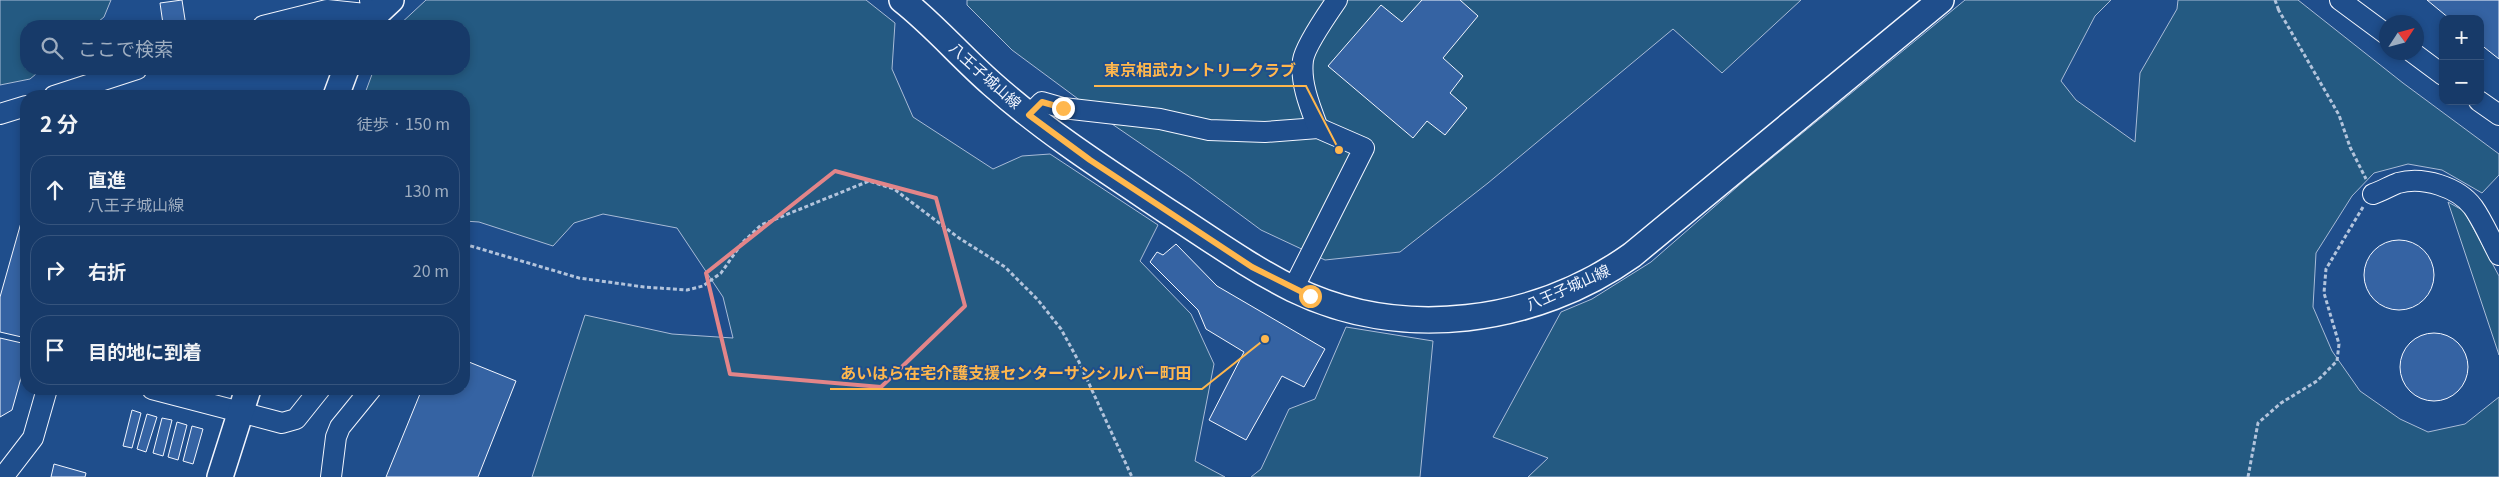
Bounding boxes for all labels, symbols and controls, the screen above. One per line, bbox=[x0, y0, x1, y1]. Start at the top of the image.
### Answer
north arrow bbox=[2379, 15, 2424, 60]
map controls bbox=[2439, 15, 2484, 105]
button: + bbox=[2439, 15, 2484, 60]
search box bbox=[20, 20, 470, 75]
icon: search bbox=[38, 34, 66, 62]
text: ここで検索 bbox=[78, 34, 173, 61]
street label: 八王子城山線 bbox=[946, 37, 1026, 113]
callout: 東京相武カントリークラブ bbox=[1094, 55, 1306, 86]
text: 東京相武カントリークラブ bbox=[1104, 57, 1296, 81]
button: − bbox=[2439, 60, 2484, 105]
route end bbox=[1052, 97, 1075, 120]
text: 2 分 bbox=[40, 108, 78, 138]
text: 徒歩 · 150 m bbox=[357, 111, 450, 135]
text: 直進 bbox=[88, 165, 126, 192]
icon: ahead bbox=[41, 176, 69, 204]
text: 130 m bbox=[404, 178, 449, 202]
text: 八王子城山線 bbox=[88, 192, 184, 216]
icon: right bbox=[41, 256, 69, 284]
text: 右折 bbox=[88, 257, 126, 284]
text: 20 m bbox=[413, 258, 449, 282]
street label: 八王子城山線 bbox=[1522, 259, 1613, 315]
route start bbox=[1299, 285, 1322, 308]
icon: arrive bbox=[41, 336, 69, 364]
text: 目的地に到着 bbox=[88, 337, 202, 364]
callout: あいはら在宅介護支援センターサンシルバー町田 bbox=[830, 358, 1202, 389]
text: あいはら在宅介護支援センターサンシルバー町田 bbox=[840, 360, 1192, 384]

